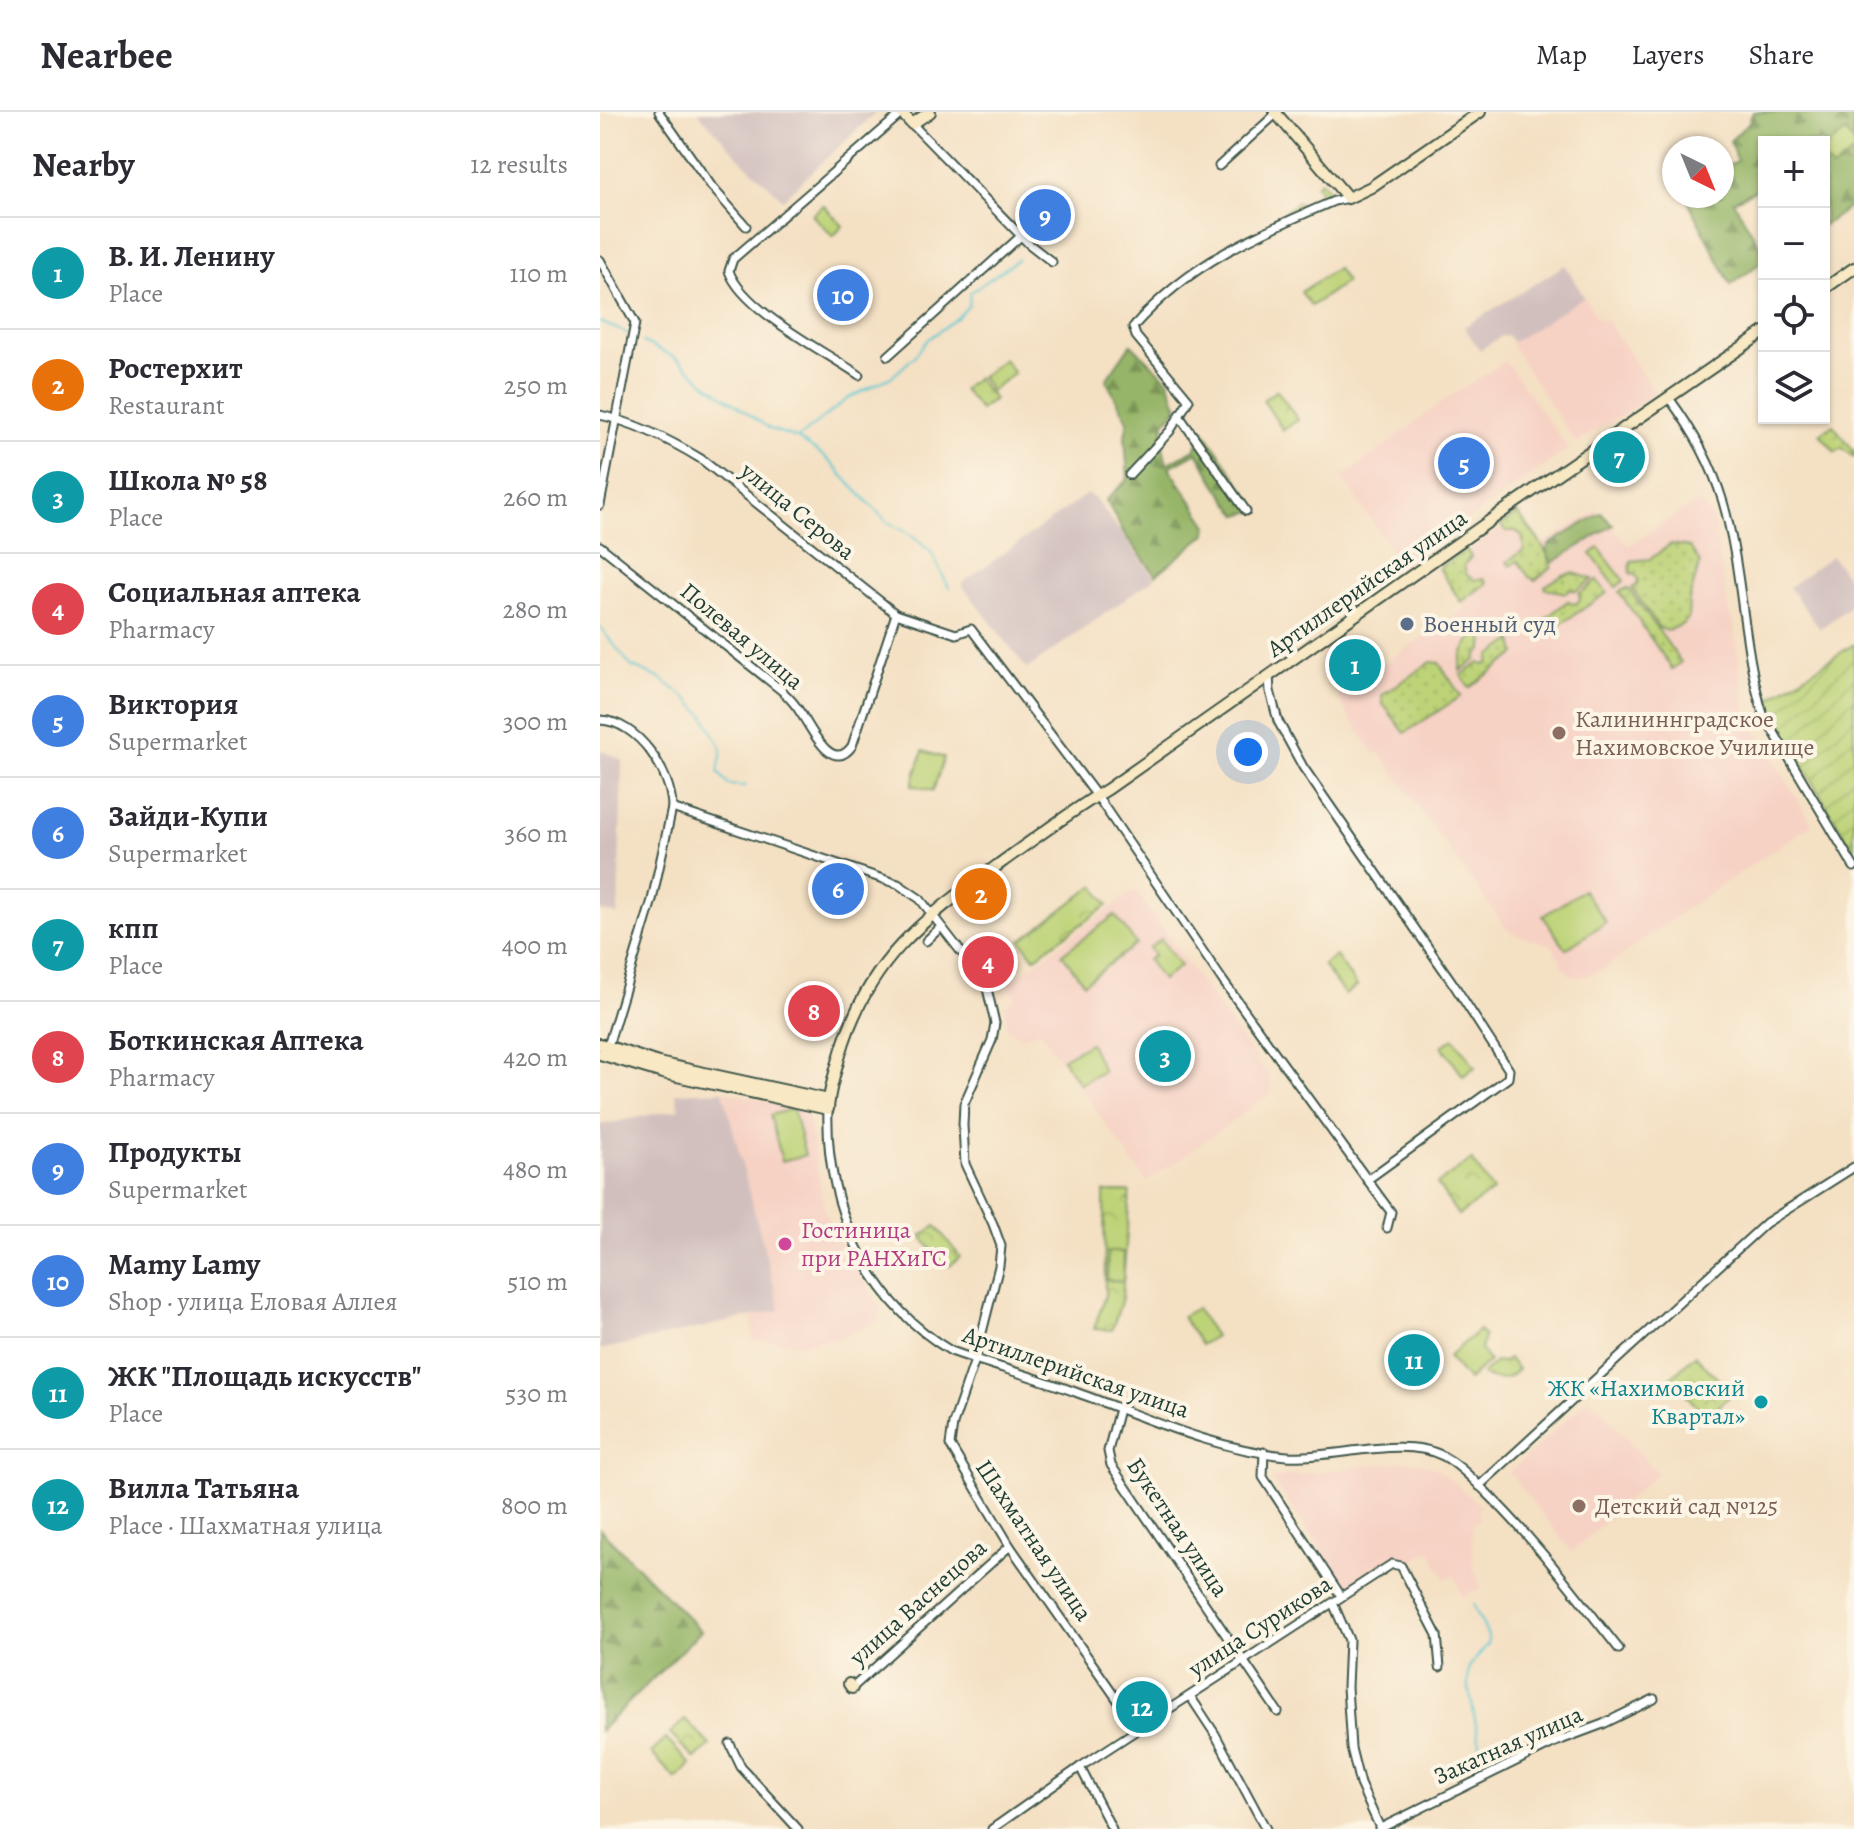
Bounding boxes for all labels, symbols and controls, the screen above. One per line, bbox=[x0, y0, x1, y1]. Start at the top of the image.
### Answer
text: Nearbee bbox=[40, 29, 173, 81]
text: Map bbox=[1536, 36, 1587, 74]
text: Layers bbox=[1631, 36, 1704, 74]
text: Share bbox=[1748, 36, 1814, 74]
north arrow bbox=[1662, 136, 1734, 208]
map controls bbox=[1758, 136, 1830, 424]
button: + bbox=[1758, 136, 1830, 208]
text: Nearby bbox=[32, 141, 135, 188]
text: 12 results bbox=[470, 147, 568, 182]
pin: 9 bbox=[1019, 185, 1071, 245]
button: − bbox=[1758, 208, 1830, 280]
text: В. И. Ленину bbox=[108, 236, 275, 276]
text: 1 bbox=[53, 256, 63, 291]
text: 110 m bbox=[510, 256, 568, 291]
pin: 10 bbox=[817, 265, 869, 325]
text: Place bbox=[108, 276, 163, 311]
button: locate bbox=[1758, 280, 1830, 352]
text: Ростерхит bbox=[108, 348, 243, 388]
button: layers bbox=[1758, 352, 1830, 424]
text: 2 bbox=[52, 368, 64, 403]
text: 250 m bbox=[504, 368, 568, 403]
text: Restaurant bbox=[108, 388, 225, 423]
pin: 7 bbox=[1593, 427, 1645, 487]
pin: 5 bbox=[1438, 433, 1490, 493]
street label: улица Серова bbox=[733, 454, 862, 567]
text: Школа № 58 bbox=[108, 460, 268, 500]
text: 3 bbox=[52, 480, 64, 515]
text: 260 m bbox=[503, 480, 568, 515]
text: Place bbox=[108, 500, 163, 535]
street label: Артиллерийская улица bbox=[1260, 502, 1473, 665]
text: Социальная аптека bbox=[108, 572, 361, 612]
street label: Полевая улица bbox=[674, 575, 810, 697]
text: 4 bbox=[52, 592, 64, 627]
text: 280 m bbox=[502, 592, 568, 627]
place label: Военный суд bbox=[1423, 608, 1556, 640]
text: Pharmacy bbox=[108, 612, 215, 647]
marker: Военный суд bbox=[1398, 615, 1416, 633]
pin: 1 bbox=[1329, 635, 1381, 695]
text: Виктория bbox=[108, 684, 238, 724]
place label: Калининнградское Нахимовское Училище bbox=[1575, 703, 1814, 763]
text: 5 bbox=[52, 704, 64, 739]
text: 300 m bbox=[503, 704, 568, 739]
text: Supermarket bbox=[108, 724, 248, 759]
marker: Калининнградское Нахимовское Училище bbox=[1550, 724, 1568, 742]
your location bbox=[1228, 732, 1268, 772]
text: Зайди-Купи bbox=[108, 796, 268, 836]
text: 6 bbox=[52, 816, 64, 851]
text: 360 m bbox=[505, 816, 568, 851]
text: Supermarket bbox=[108, 836, 248, 871]
pin: 6 bbox=[812, 859, 864, 919]
pin: 2 bbox=[955, 864, 1007, 924]
text: кпп bbox=[108, 908, 159, 948]
text: 7 bbox=[52, 928, 64, 963]
text: 400 m bbox=[502, 928, 568, 963]
pin: 4 bbox=[962, 932, 1014, 992]
text: Place bbox=[108, 948, 163, 983]
pin: 8 bbox=[788, 981, 840, 1041]
text: Боткинская Аптека bbox=[108, 1020, 364, 1060]
pin: 3 bbox=[1139, 1026, 1191, 1086]
text: 8 bbox=[52, 1040, 64, 1075]
text: 420 m bbox=[503, 1040, 568, 1075]
text: Pharmacy bbox=[108, 1060, 215, 1095]
text: Продукты bbox=[108, 1132, 242, 1172]
text: 9 bbox=[52, 1152, 64, 1187]
text: 480 m bbox=[503, 1152, 568, 1187]
text: Supermarket bbox=[108, 1172, 248, 1207]
place label: Гостиница при РАНХиГС bbox=[801, 1214, 947, 1274]
marker: Гостиница при РАНХиГС bbox=[776, 1235, 794, 1253]
text: Mamy Lamy bbox=[108, 1244, 260, 1284]
text: 10 bbox=[47, 1264, 69, 1299]
text: 510 m bbox=[507, 1264, 568, 1299]
text: Shop · улица Еловая Аллея bbox=[108, 1284, 397, 1319]
street label: Артиллерийская улица bbox=[958, 1318, 1193, 1426]
pin: 11 bbox=[1388, 1330, 1440, 1390]
text: ЖК "Площадь искусств" bbox=[108, 1356, 421, 1396]
place label: ЖК «Нахимовский Квартал» bbox=[1548, 1372, 1745, 1432]
text: 11 bbox=[49, 1376, 67, 1411]
text: 530 m bbox=[505, 1376, 568, 1411]
marker: ЖК «Нахимовский Квартал» bbox=[1752, 1393, 1770, 1411]
text: Place bbox=[108, 1396, 163, 1431]
street label: Букетная улица bbox=[1120, 1451, 1236, 1603]
street label: Шахматная улица bbox=[968, 1453, 1100, 1627]
text: Вилла Татьяна bbox=[108, 1468, 299, 1508]
text: 12 bbox=[47, 1488, 69, 1523]
text: 800 m bbox=[501, 1488, 568, 1523]
place label: Детский сад №125 bbox=[1595, 1490, 1778, 1522]
marker: Детский сад №125 bbox=[1570, 1497, 1588, 1515]
text: Place · Шахматная улица bbox=[108, 1508, 383, 1543]
street label: улица Васнецова bbox=[842, 1532, 994, 1673]
street label: улица Сурикова bbox=[1181, 1568, 1338, 1685]
pin: 12 bbox=[1116, 1677, 1168, 1737]
street label: Закатная улица bbox=[1428, 1698, 1588, 1792]

